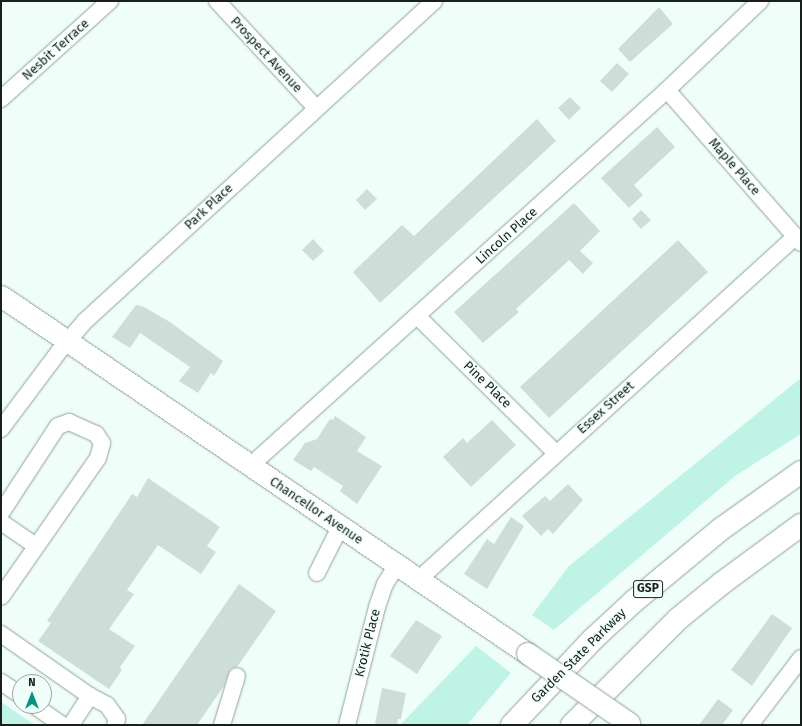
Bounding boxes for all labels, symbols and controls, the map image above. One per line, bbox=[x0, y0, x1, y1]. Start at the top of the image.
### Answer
street label: Prospect Avenue bbox=[227, 14, 305, 96]
street label: Nesbit Terrace bbox=[19, 16, 93, 84]
street label: Maple Place bbox=[705, 135, 763, 199]
street label: Park Place bbox=[182, 181, 236, 233]
street label: Lincoln Place bbox=[473, 204, 541, 268]
street label: Pine Place bbox=[460, 358, 514, 412]
street label: Essex Street bbox=[574, 378, 638, 438]
street label: Chancellor Avenue bbox=[266, 474, 366, 548]
road number: GSP bbox=[633, 579, 663, 599]
street label: Garden State Parkway bbox=[528, 605, 630, 707]
street label: Krotik Place bbox=[352, 607, 384, 679]
north arrow bbox=[12, 674, 52, 714]
text: N bbox=[28, 676, 36, 689]

